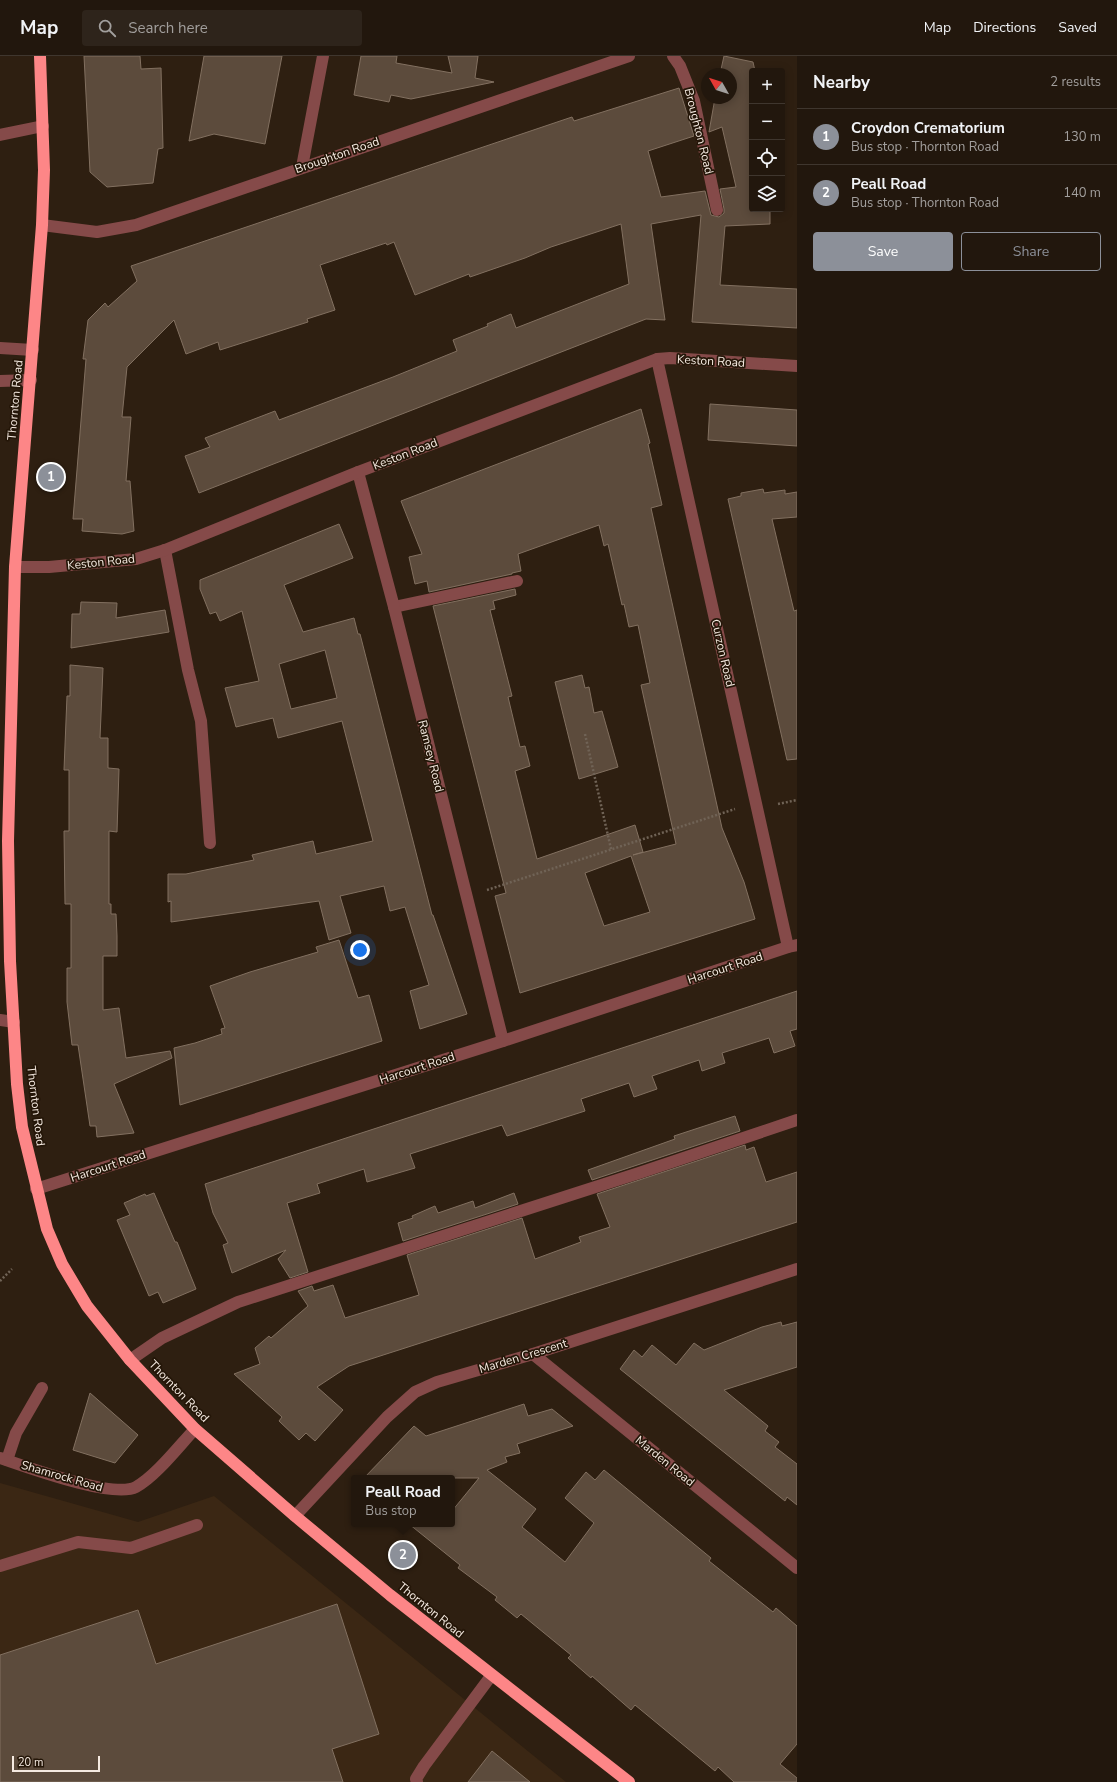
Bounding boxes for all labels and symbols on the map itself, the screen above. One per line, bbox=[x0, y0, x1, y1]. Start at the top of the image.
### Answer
north arrow bbox=[701, 68, 737, 104]
street label: Broughton Road bbox=[681, 86, 717, 176]
street label: Broughton Road bbox=[293, 133, 381, 177]
street label: Keston Road bbox=[677, 351, 745, 371]
street label: Thornton Road bbox=[4, 359, 26, 441]
street label: Keston Road bbox=[370, 434, 440, 474]
pin: 1 bbox=[38, 462, 64, 492]
street label: Keston Road bbox=[66, 550, 136, 574]
street label: Curzon Road bbox=[707, 618, 739, 688]
street label: Ramsey Road bbox=[414, 718, 448, 794]
your location bbox=[350, 940, 370, 960]
street label: Harcourt Road bbox=[685, 948, 765, 988]
street label: Harcourt Road bbox=[377, 1048, 457, 1088]
street label: Thornton Road bbox=[23, 1065, 49, 1147]
street label: Harcourt Road bbox=[68, 1146, 148, 1186]
street label: Marden Crescent bbox=[477, 1335, 570, 1377]
street label: Thornton Road bbox=[145, 1357, 213, 1425]
street label: Marden Road bbox=[632, 1432, 698, 1490]
street label: Shamrock Road bbox=[19, 1457, 105, 1495]
pin: 2 bbox=[390, 1540, 416, 1570]
street label: Thornton Road bbox=[395, 1578, 467, 1642]
scale bar bbox=[12, 1754, 100, 1773]

